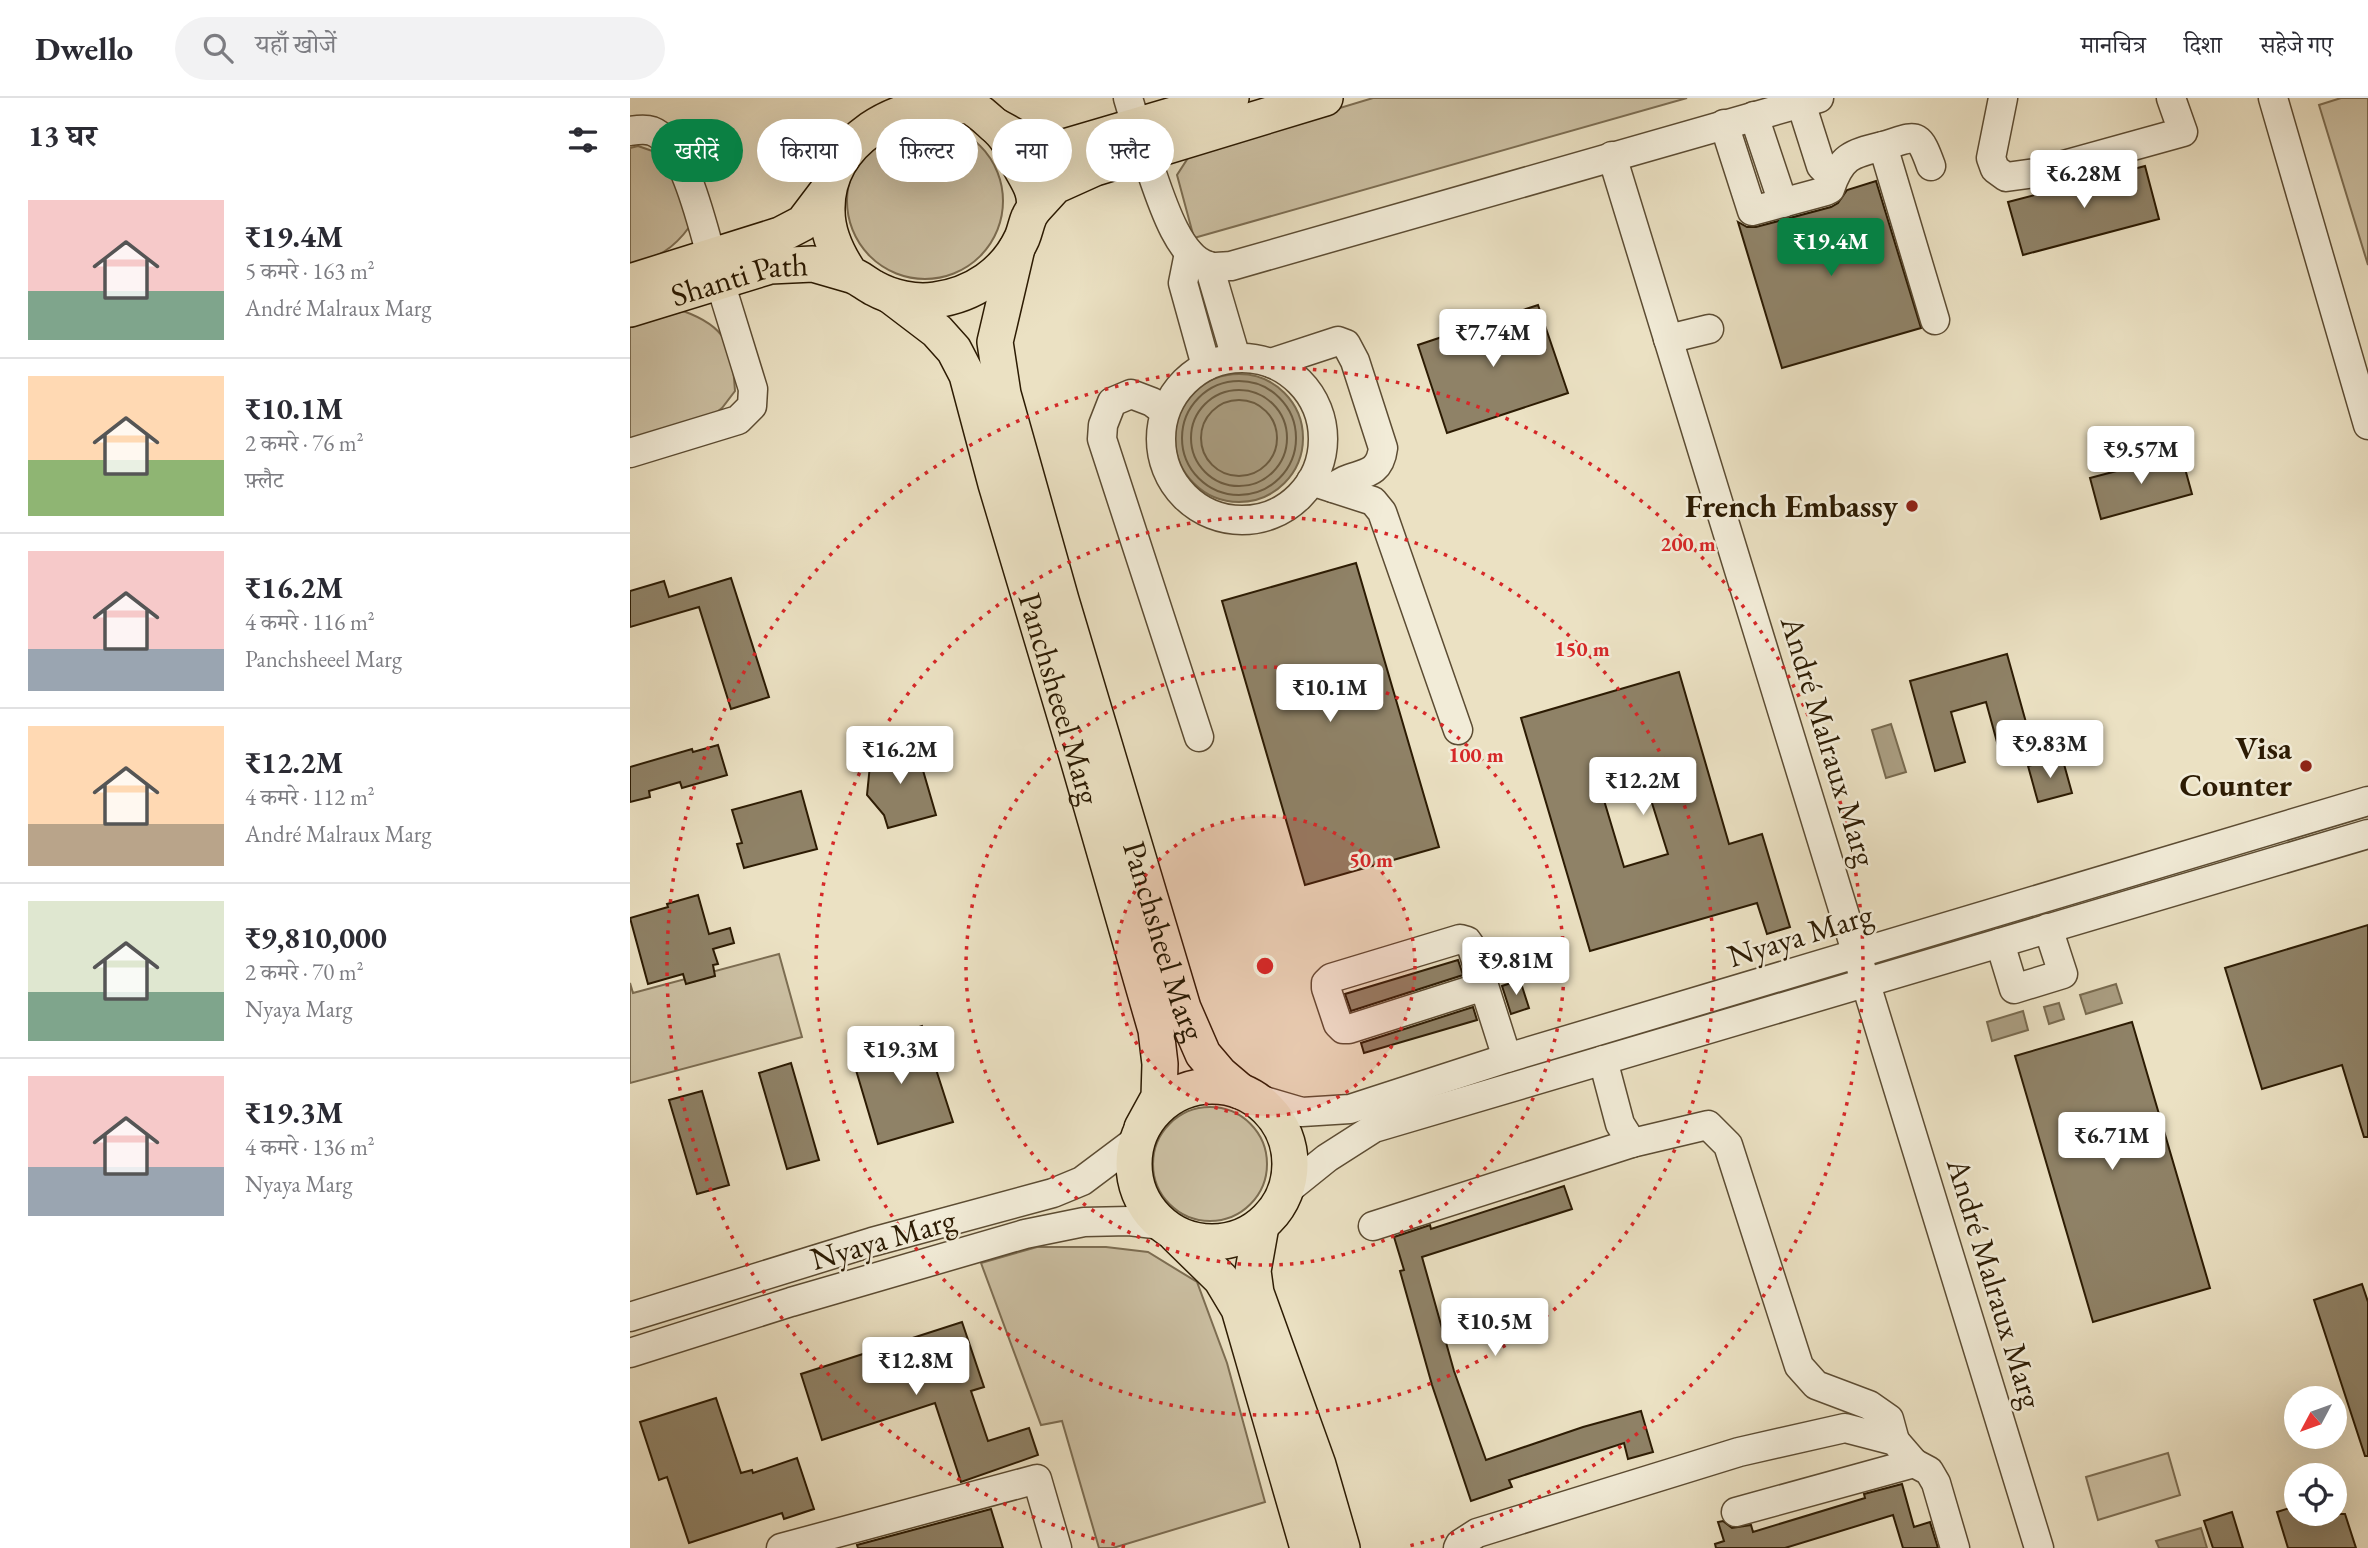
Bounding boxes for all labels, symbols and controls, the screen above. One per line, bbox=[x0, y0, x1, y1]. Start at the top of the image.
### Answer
search box bbox=[175, 17, 665, 80]
text: Dwello bbox=[35, 27, 133, 70]
text: यहाँ खोजें bbox=[255, 27, 337, 61]
icon: search bbox=[199, 29, 237, 67]
text: मानचित्र bbox=[2081, 29, 2146, 60]
text: दिशा bbox=[2184, 29, 2222, 60]
text: सहेजे गए bbox=[2260, 29, 2333, 60]
text: 13 घर bbox=[28, 116, 97, 155]
chip: खरीदें bbox=[651, 119, 743, 182]
chip: किराया bbox=[757, 119, 862, 182]
chip: फ़िल्टर bbox=[876, 119, 978, 182]
chip: नया bbox=[992, 119, 1072, 182]
chip: फ़्लैट bbox=[1086, 119, 1174, 182]
icon: filters bbox=[564, 121, 602, 159]
pin: ₹6.28M bbox=[2027, 150, 2141, 210]
text: ₹6.28M bbox=[2046, 158, 2122, 188]
text: ₹19.4M bbox=[245, 217, 343, 256]
pin: ₹19.4M bbox=[1774, 218, 1888, 278]
text: ₹19.4M bbox=[1793, 226, 1869, 256]
icon: home bbox=[84, 228, 168, 312]
street label: Shanti Path bbox=[666, 243, 809, 316]
text: 5 कमरे · 163 m² bbox=[245, 256, 375, 286]
text: André Malraux Marg bbox=[245, 293, 432, 323]
pin: ₹7.74M bbox=[1436, 310, 1550, 369]
text: ₹7.74M bbox=[1455, 317, 1531, 347]
text: ₹10.1M bbox=[245, 389, 343, 428]
icon: home bbox=[84, 404, 168, 488]
pin: ₹9.57M bbox=[2084, 426, 2198, 486]
text: 2 कमरे · 76 m² bbox=[245, 428, 364, 458]
text: ₹9.57M bbox=[2103, 434, 2179, 464]
text: फ़्लैट bbox=[245, 465, 283, 495]
place label: French Embassy bbox=[1685, 485, 1899, 527]
marker: French Embassy bbox=[1904, 498, 1920, 514]
text: 200 m bbox=[1660, 530, 1716, 557]
text: ₹16.2M bbox=[245, 568, 343, 607]
icon: home bbox=[84, 579, 168, 663]
street label: Panchsheeel Marg bbox=[1009, 588, 1111, 810]
text: 4 कमरे · 116 m² bbox=[245, 607, 375, 637]
street label: André Malraux Marg bbox=[1771, 610, 1887, 872]
text: 150 m bbox=[1554, 635, 1610, 662]
text: Panchsheeel Marg bbox=[245, 644, 402, 674]
pin: ₹10.1M bbox=[1273, 664, 1387, 724]
text: ₹10.1M bbox=[1292, 672, 1368, 702]
pin: ₹9.83M bbox=[1993, 720, 2107, 780]
pin: ₹16.2M bbox=[843, 726, 957, 786]
place label: Visa Counter bbox=[2179, 727, 2293, 806]
text: ₹9.83M bbox=[2012, 728, 2088, 758]
text: ₹16.2M bbox=[862, 734, 938, 764]
text: 100 m bbox=[1448, 741, 1504, 768]
text: ₹12.2M bbox=[245, 743, 343, 782]
icon: home bbox=[84, 754, 168, 838]
pin: ₹12.2M bbox=[1586, 758, 1700, 817]
marker: Visa Counter bbox=[2298, 758, 2314, 774]
text: ₹12.2M bbox=[1605, 765, 1681, 795]
text: 4 कमरे · 112 m² bbox=[245, 782, 375, 812]
text: André Malraux Marg bbox=[245, 819, 432, 849]
street label: Panchsheel Marg bbox=[1113, 836, 1216, 1048]
text: 50 m bbox=[1349, 846, 1393, 873]
street label: Nyaya Marg bbox=[1722, 893, 1879, 977]
text: ₹9,810,000 bbox=[245, 918, 387, 957]
icon: home bbox=[84, 929, 168, 1013]
pin: ₹9.81M bbox=[1459, 937, 1573, 997]
text: ₹9.81M bbox=[1478, 945, 1554, 975]
centre of rings bbox=[1253, 954, 1277, 978]
text: 2 कमरे · 70 m² bbox=[245, 957, 364, 987]
text: Nyaya Marg bbox=[245, 994, 353, 1024]
pin: ₹19.3M bbox=[844, 1026, 958, 1086]
text: ₹19.3M bbox=[863, 1034, 939, 1064]
text: ₹19.3M bbox=[245, 1093, 343, 1132]
icon: home bbox=[84, 1104, 168, 1188]
pin: ₹6.71M bbox=[2055, 1112, 2169, 1172]
text: ₹6.71M bbox=[2074, 1120, 2150, 1150]
text: 4 कमरे · 136 m² bbox=[245, 1132, 375, 1162]
street label: André Malraux Marg bbox=[1937, 1152, 2053, 1414]
text: Nyaya Marg bbox=[245, 1169, 353, 1199]
street label: Nyaya Marg bbox=[805, 1198, 962, 1280]
pin: ₹10.5M bbox=[1438, 1298, 1552, 1358]
text: ₹10.5M bbox=[1457, 1306, 1533, 1336]
pin: ₹12.8M bbox=[859, 1338, 973, 1397]
text: ₹12.8M bbox=[878, 1345, 954, 1375]
north arrow bbox=[2284, 1386, 2347, 1449]
map controls bbox=[2284, 1386, 2347, 1526]
button: locate bbox=[2284, 1463, 2347, 1526]

